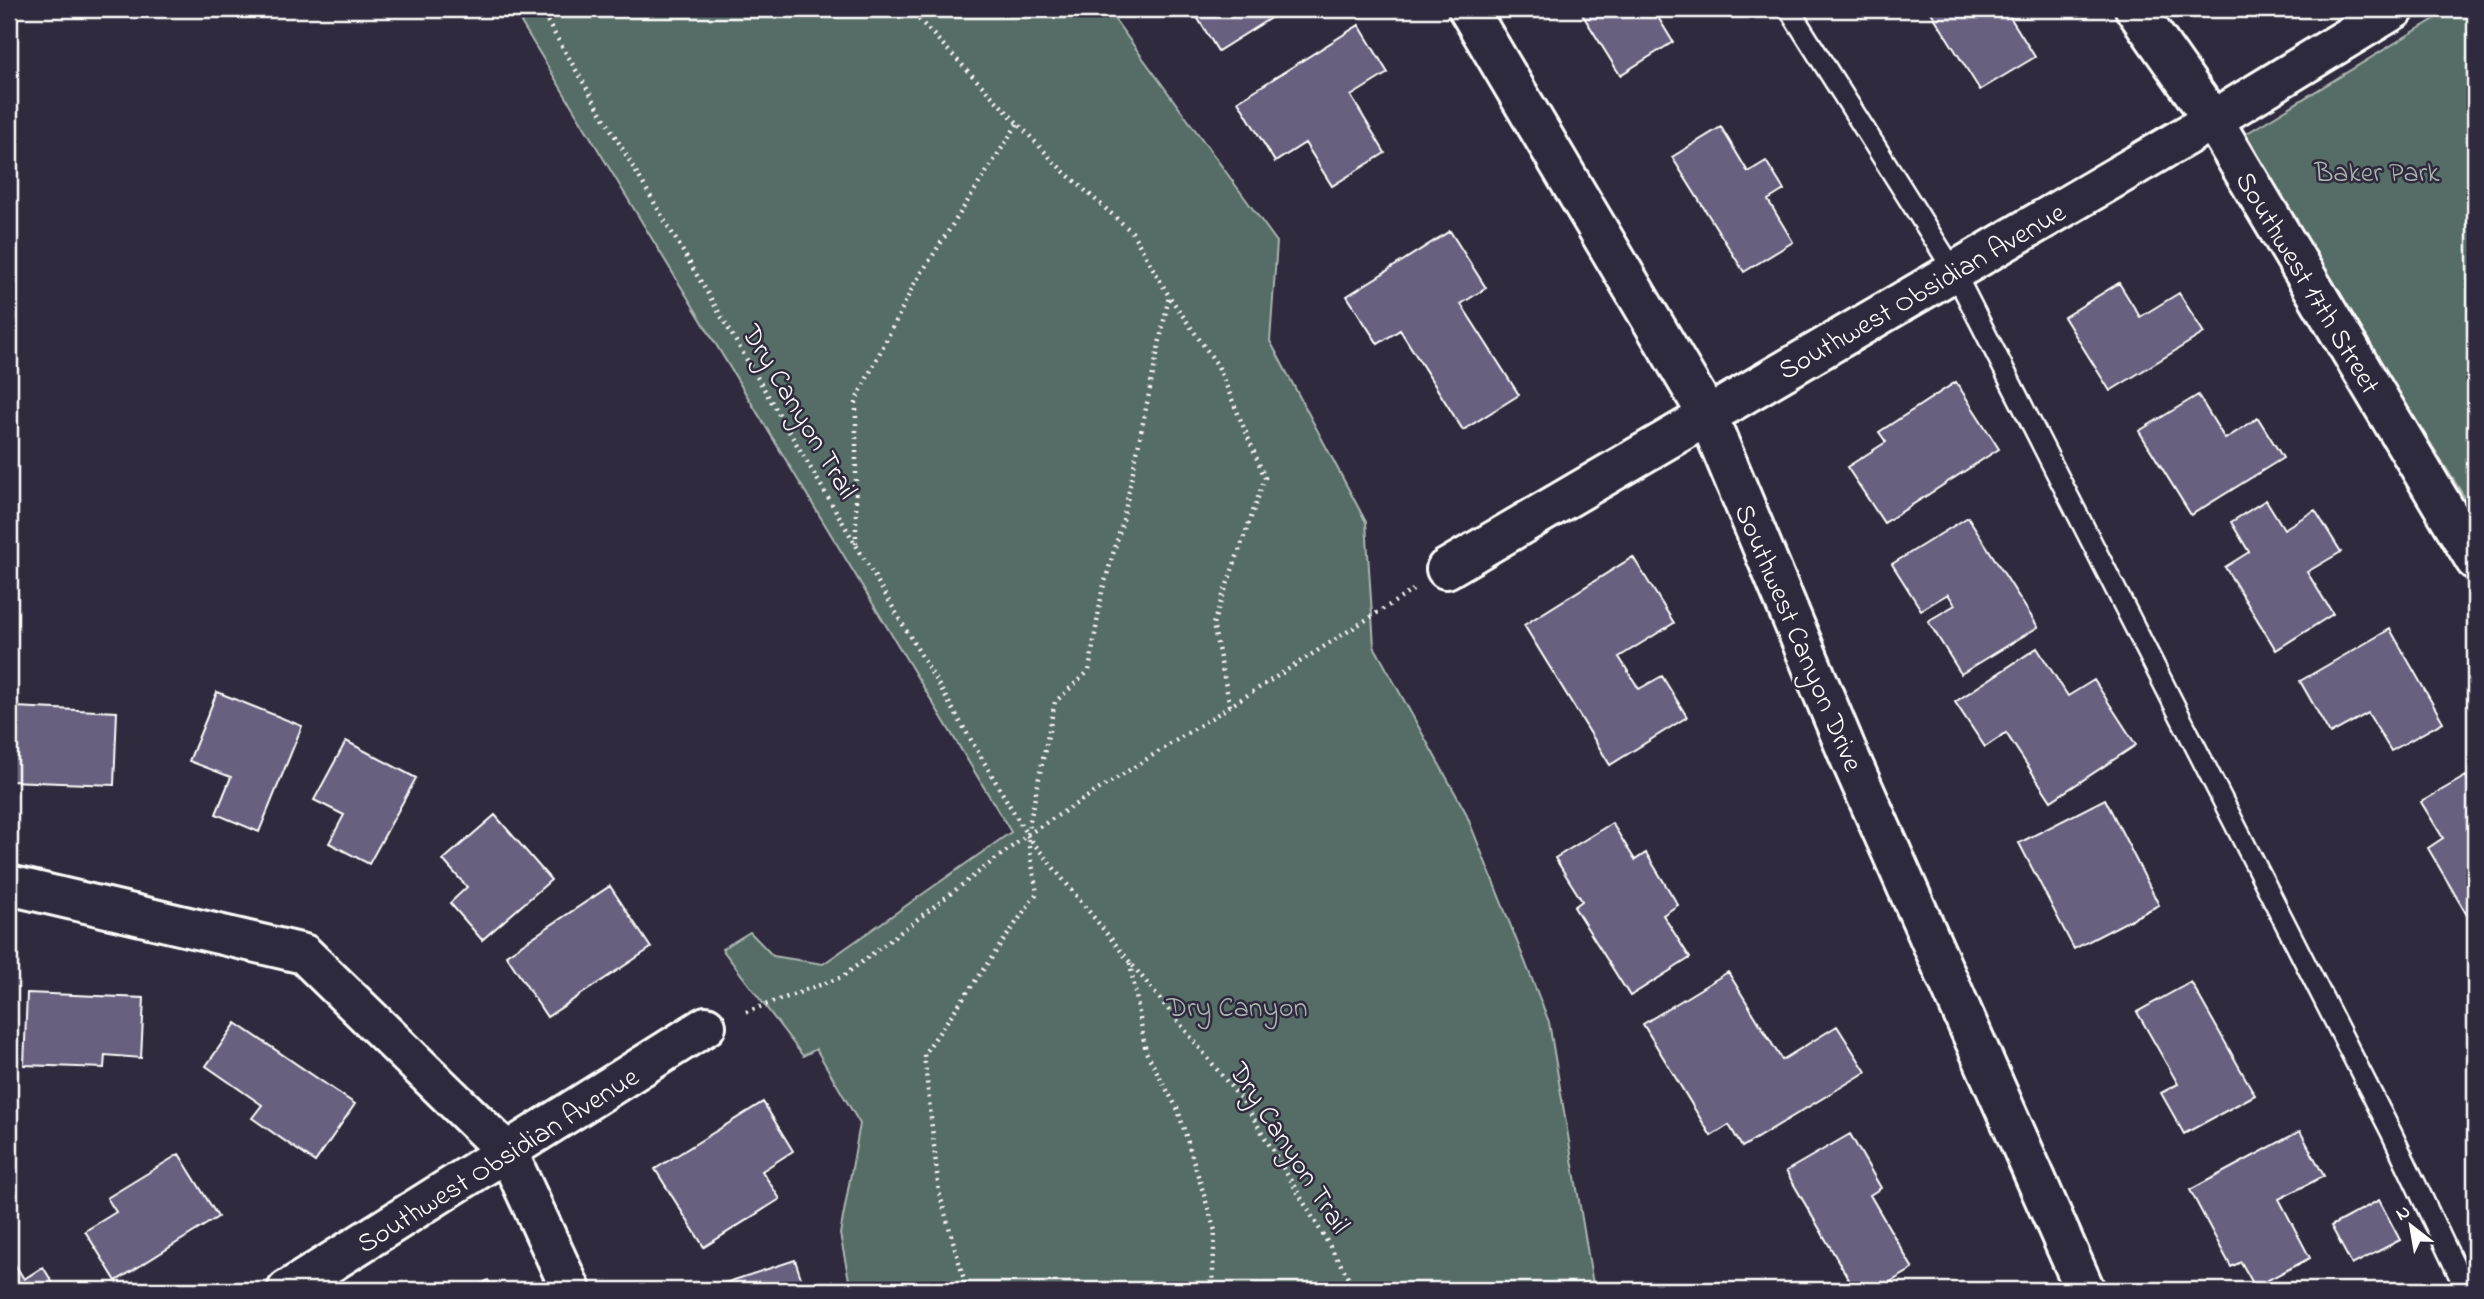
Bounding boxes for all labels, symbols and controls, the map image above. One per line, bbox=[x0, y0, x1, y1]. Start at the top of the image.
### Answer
park label: Baker Park bbox=[2313, 154, 2440, 195]
street label: Southwest 17th Street bbox=[2223, 165, 2389, 403]
street label: Southwest Obsidian Avenue bbox=[1771, 194, 2074, 392]
street label: Dry Canyon Trail bbox=[729, 317, 866, 508]
street label: Southwest Canyon Drive bbox=[1722, 498, 1872, 779]
park label: Dry Canyon bbox=[1166, 989, 1307, 1030]
street label: Dry Canyon Trail bbox=[1217, 1054, 1359, 1243]
street label: Southwest Obsidian Avenue bbox=[350, 1058, 648, 1266]
north arrow bbox=[2376, 1190, 2446, 1260]
text: N bbox=[2391, 1199, 2416, 1228]

